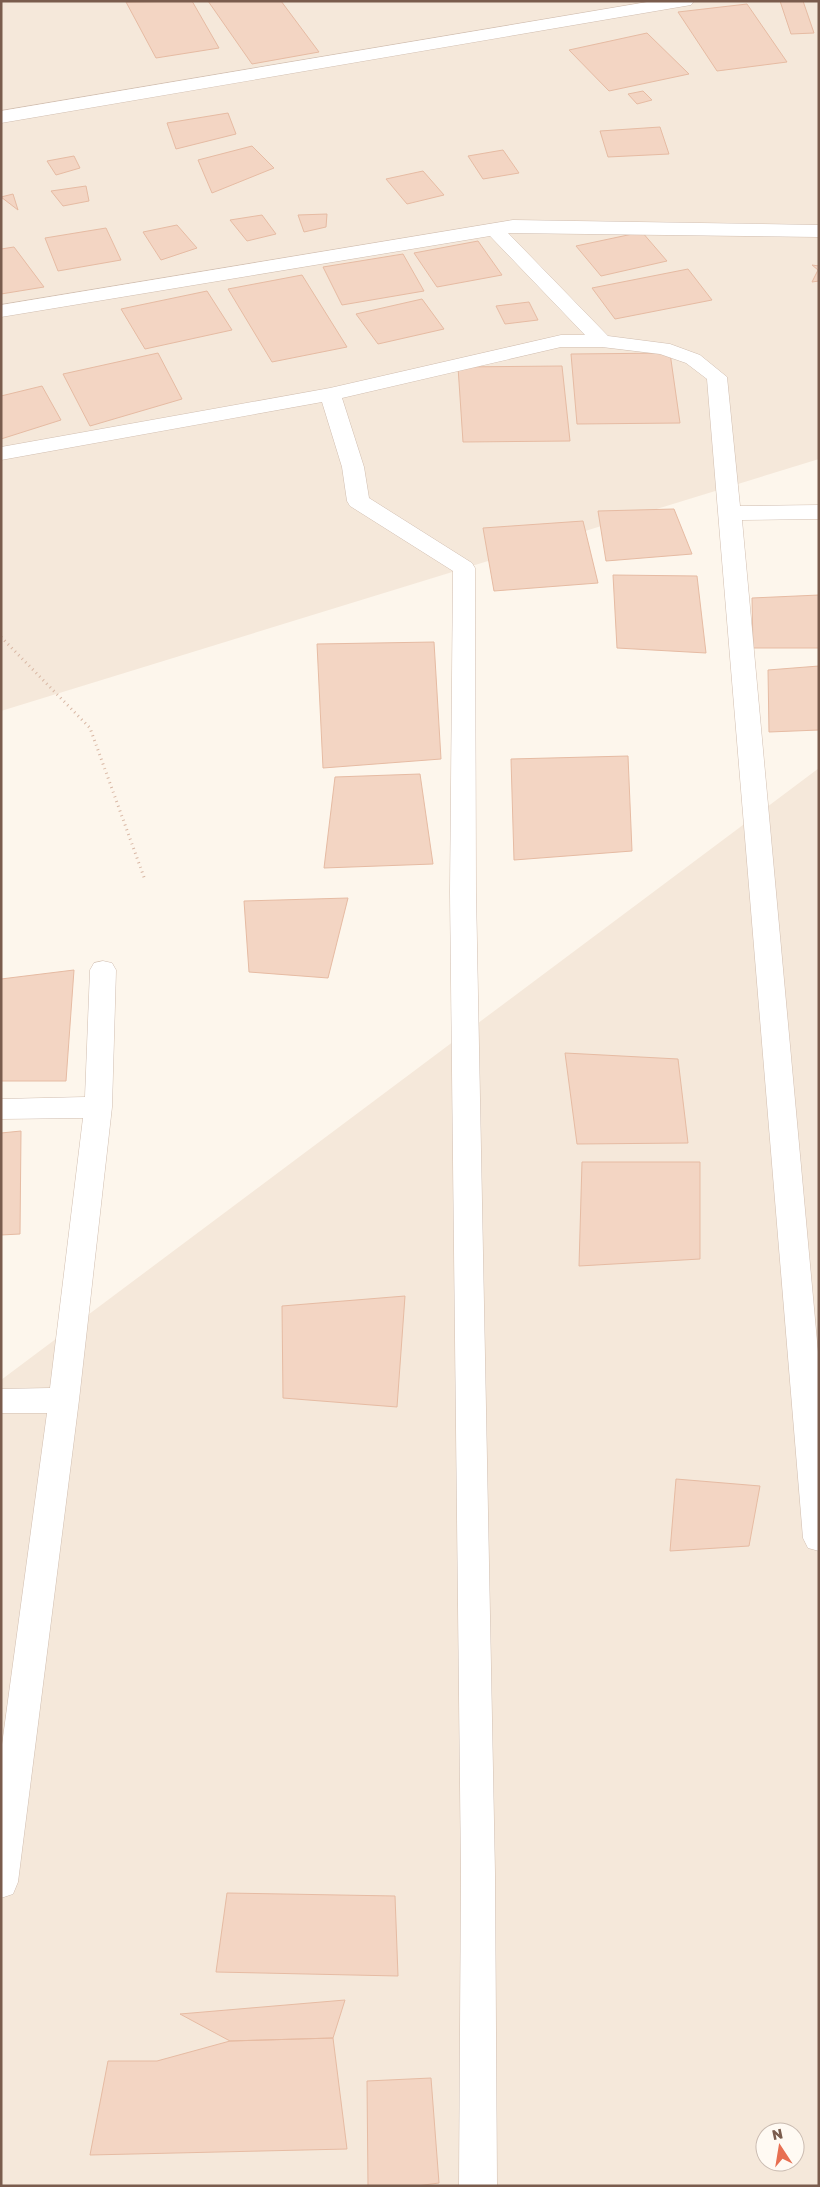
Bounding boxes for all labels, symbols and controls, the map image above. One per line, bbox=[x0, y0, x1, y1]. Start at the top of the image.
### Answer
north arrow bbox=[755, 2122, 805, 2172]
text: N bbox=[770, 2124, 784, 2143]

